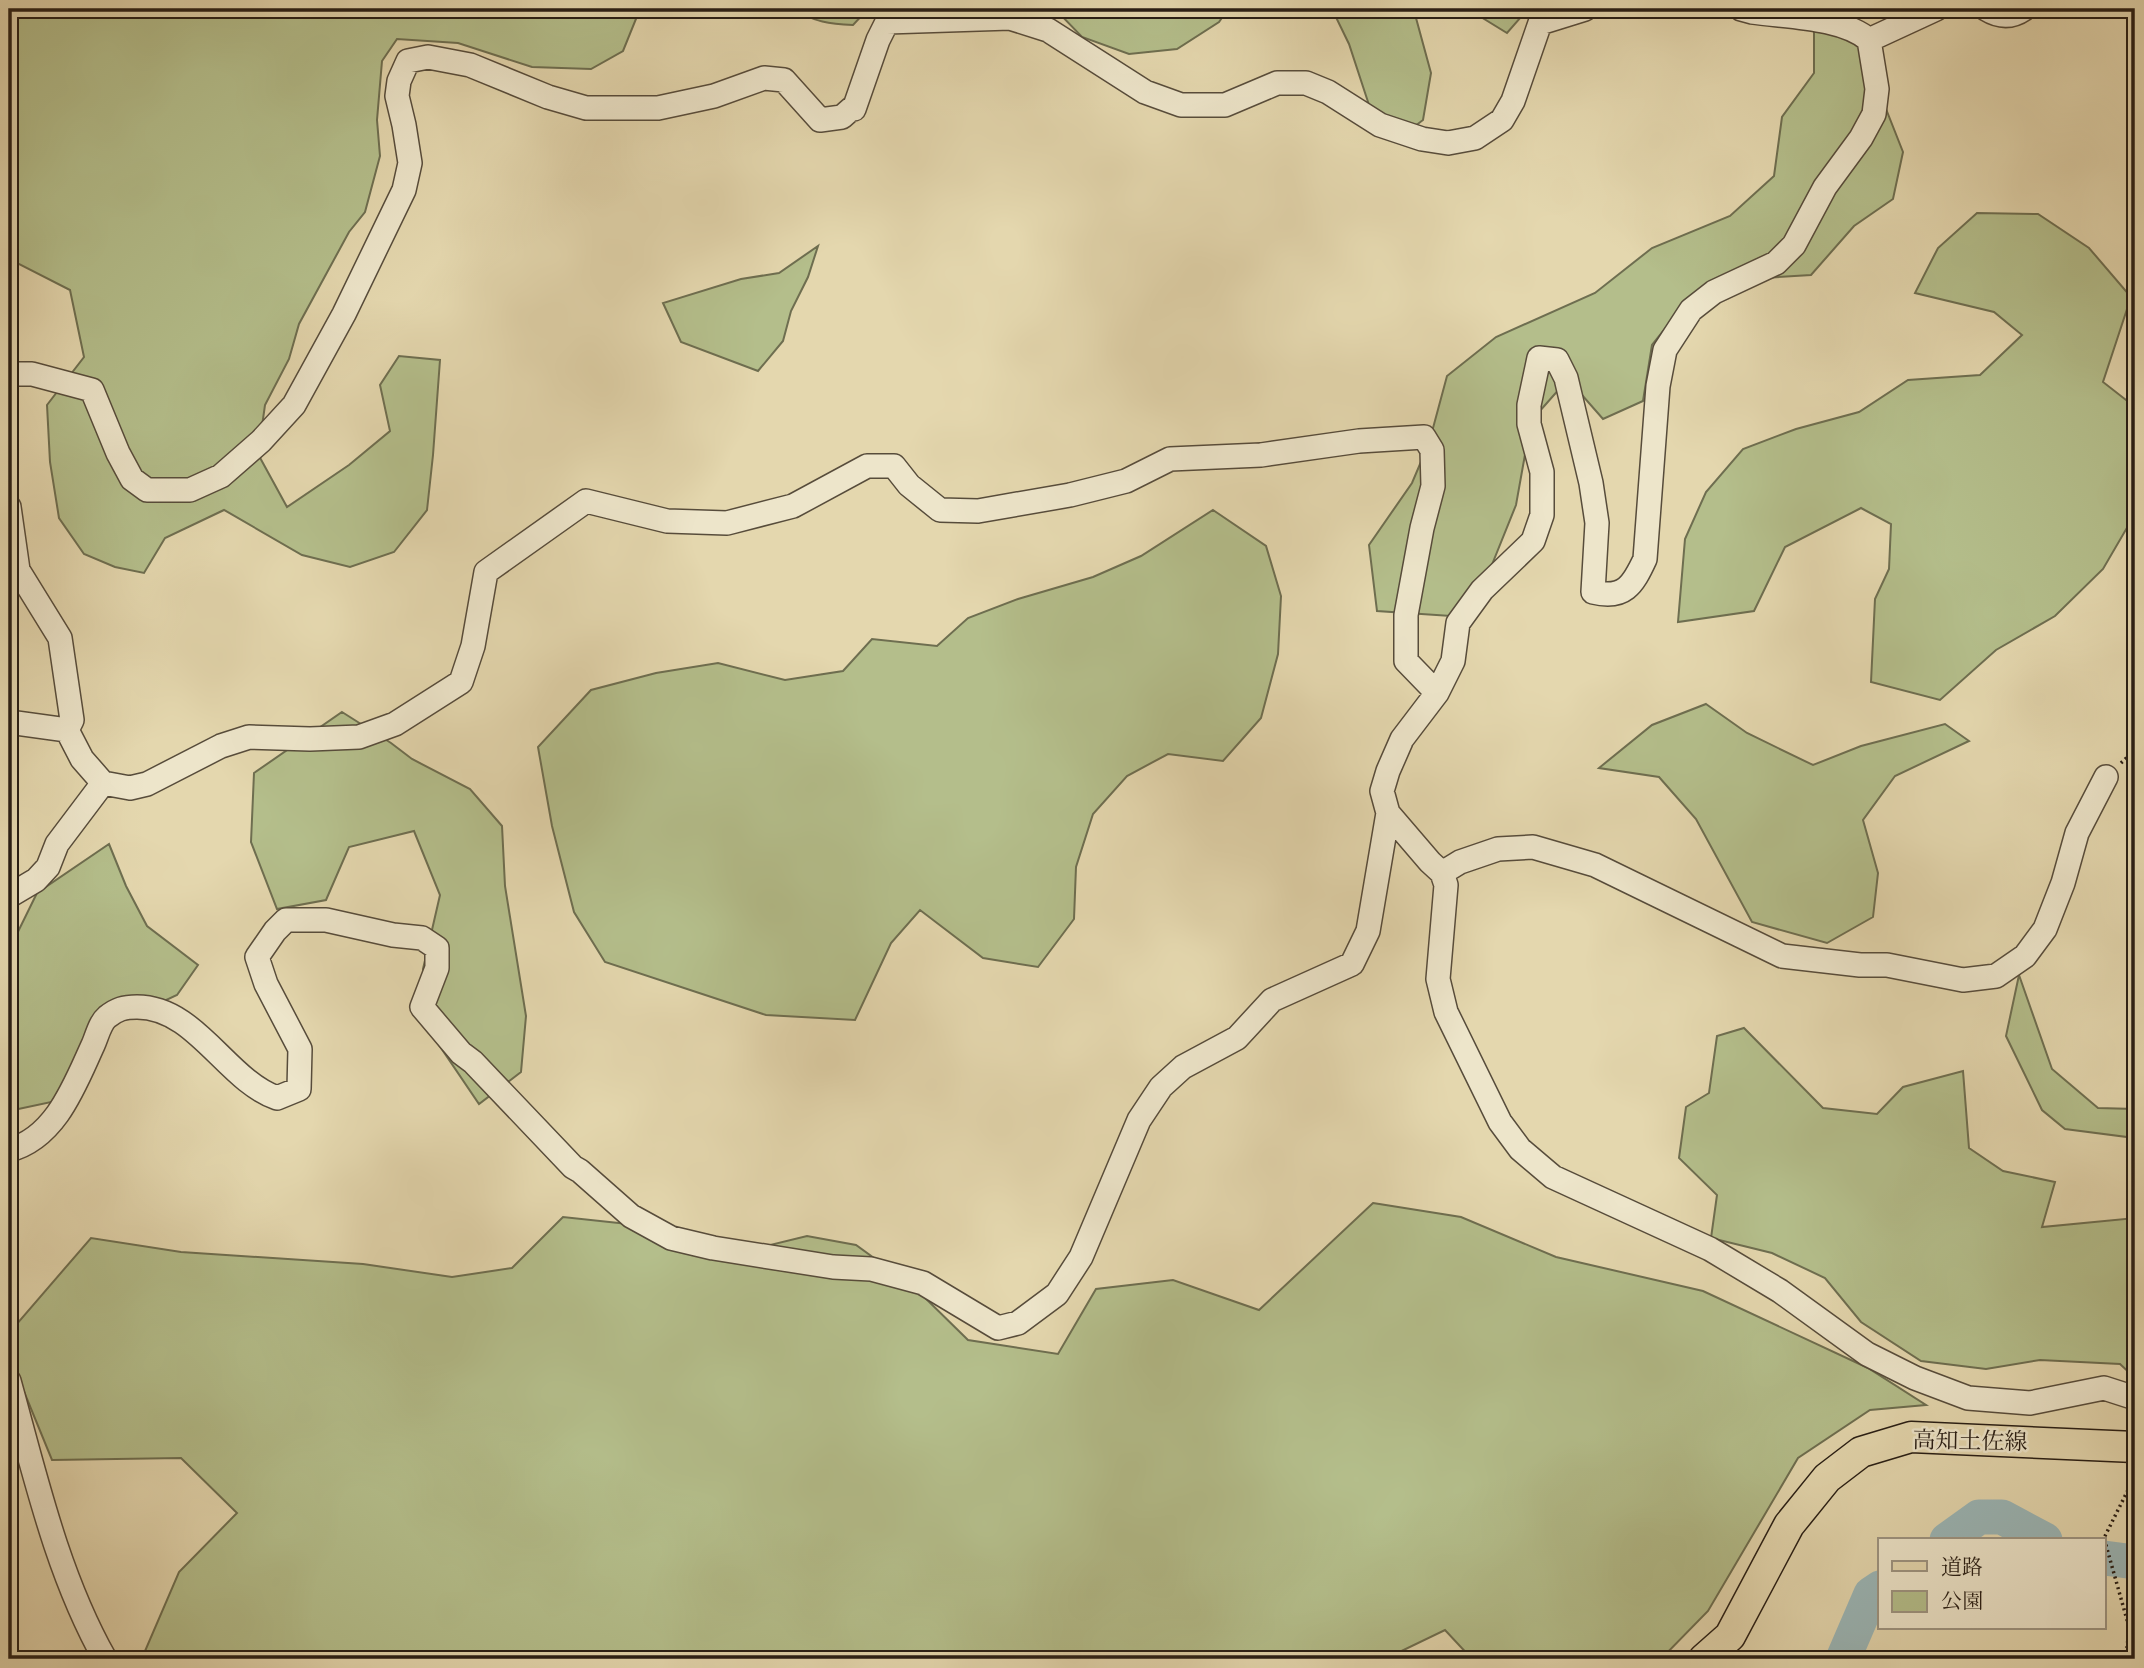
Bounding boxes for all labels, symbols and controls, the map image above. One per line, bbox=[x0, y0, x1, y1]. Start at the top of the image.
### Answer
street label: 高知土佐線 bbox=[1912, 1424, 2028, 1458]
legend bbox=[1878, 1538, 2106, 1630]
text: 道路 bbox=[1941, 1553, 1983, 1582]
text: 公園 bbox=[1941, 1587, 1983, 1616]

